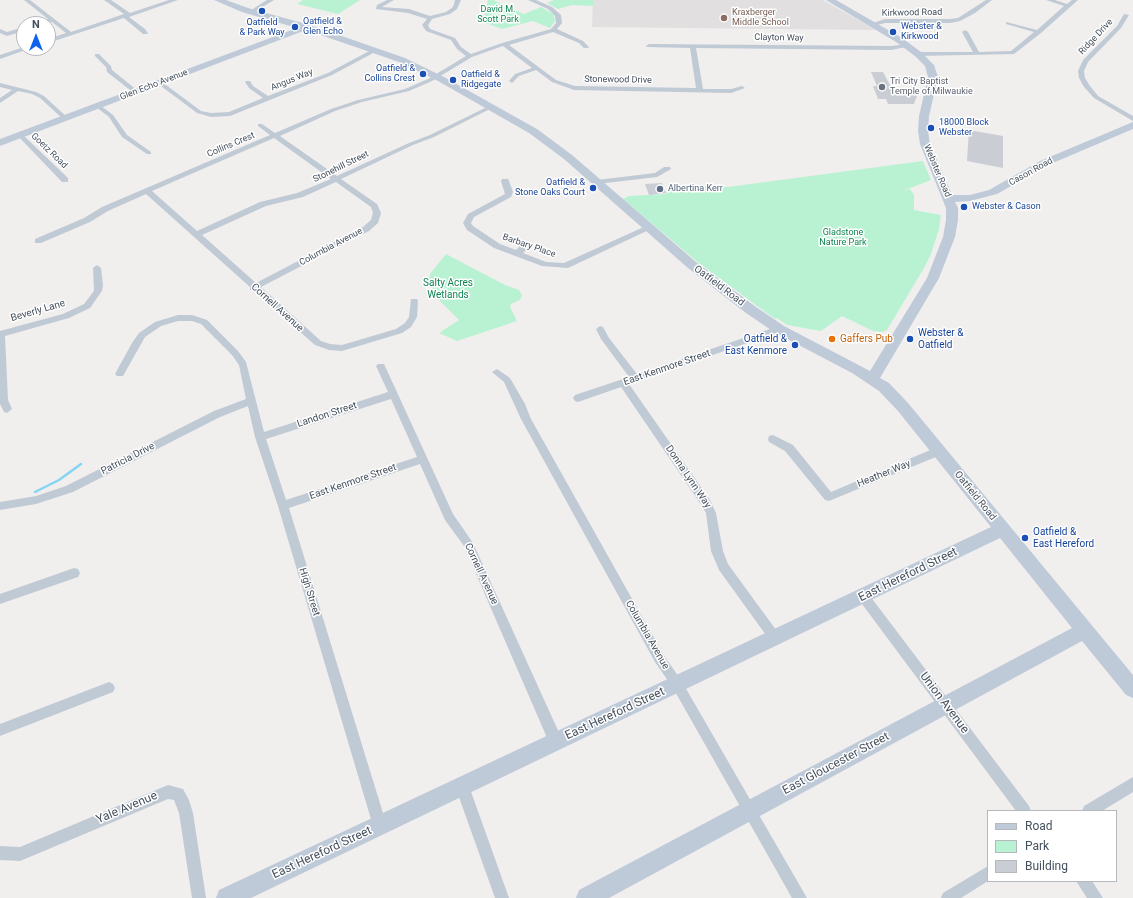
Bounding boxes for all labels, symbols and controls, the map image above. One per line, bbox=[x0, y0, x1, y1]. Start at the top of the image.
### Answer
park label: David M. Scott Park bbox=[477, 5, 519, 26]
marker: Oatfield & Park Way bbox=[257, 6, 267, 16]
street label: Kirkwood Road bbox=[882, 7, 942, 19]
place label: Kraxberger Middle School bbox=[732, 8, 789, 29]
marker: Kraxberger Middle School bbox=[719, 13, 729, 23]
north arrow bbox=[16, 16, 56, 56]
place label: Oatfield & Glen Echo bbox=[303, 17, 343, 38]
street label: Ridge Drive bbox=[1077, 17, 1115, 57]
text: N bbox=[32, 18, 40, 31]
place label: Oatfield & Park Way bbox=[239, 18, 285, 39]
marker: Oatfield & Glen Echo bbox=[290, 22, 300, 32]
place label: Webster & Kirkwood bbox=[901, 22, 942, 43]
marker: Webster & Kirkwood bbox=[888, 27, 898, 37]
street label: Clayton Way bbox=[754, 32, 804, 44]
place label: Oatfield & Collins Crest bbox=[364, 64, 415, 85]
street label: Glen Echo Avenue bbox=[119, 67, 189, 103]
street label: Angus Way bbox=[269, 67, 315, 93]
marker: Oatfield & Collins Crest bbox=[418, 69, 428, 79]
place label: Oatfield & Ridgegate bbox=[461, 70, 501, 91]
street label: Stonewood Drive bbox=[584, 74, 652, 86]
marker: Oatfield & Ridgegate bbox=[448, 75, 458, 85]
place label: Tri City Baptist Temple of Milwaukie bbox=[890, 77, 973, 98]
marker: Tri City Baptist Temple of Milwaukie bbox=[877, 82, 887, 92]
place label: 18000 Block Webster bbox=[939, 118, 989, 139]
marker: 18000 Block Webster bbox=[926, 123, 936, 133]
street label: Collins Crest bbox=[206, 130, 256, 160]
street label: Goetz Road bbox=[29, 131, 69, 171]
street label: Webster Road bbox=[921, 143, 953, 199]
street label: Stonehill Street bbox=[311, 149, 371, 185]
street label: Cason Road bbox=[1007, 156, 1055, 188]
place label: Oatfield & Stone Oaks Court bbox=[515, 178, 585, 199]
marker: Oatfield & Stone Oaks Court bbox=[588, 183, 598, 193]
marker: Albertina Kerr bbox=[655, 184, 665, 194]
place label: Albertina Kerr bbox=[668, 184, 723, 194]
marker: Webster & Cason bbox=[959, 202, 969, 212]
place label: Webster & Cason bbox=[972, 202, 1041, 212]
street label: Columbia Avenue bbox=[298, 226, 364, 268]
park label: Gladstone Nature Park bbox=[819, 228, 867, 249]
street label: Barbary Place bbox=[501, 232, 557, 260]
street label: Oatfield Road bbox=[691, 263, 747, 309]
park label: Salty Acres Wetlands bbox=[423, 277, 473, 300]
street label: Cornell Avenue bbox=[248, 281, 306, 335]
street label: Beverly Lane bbox=[9, 297, 67, 325]
place label: Webster & Oatfield bbox=[918, 327, 963, 350]
place label: Oatfield & East Kenmore bbox=[725, 333, 787, 356]
place label: Gaffers Pub bbox=[840, 333, 893, 345]
marker: Gaffers Pub bbox=[827, 334, 837, 344]
marker: Webster & Oatfield bbox=[905, 334, 915, 344]
marker: Oatfield & East Kenmore bbox=[790, 340, 800, 350]
street label: East Kenmore Street bbox=[622, 348, 712, 388]
street label: Landon Street bbox=[296, 400, 358, 430]
street label: Patricia Drive bbox=[99, 440, 157, 478]
street label: Donna Lynn Way bbox=[663, 443, 713, 511]
street label: Heather Way bbox=[855, 458, 913, 490]
street label: East Kenmore Street bbox=[308, 462, 398, 502]
street label: Oatfield Road bbox=[951, 469, 999, 523]
place label: Oatfield & East Hereford bbox=[1033, 526, 1094, 550]
marker: Oatfield & East Hereford bbox=[1020, 533, 1030, 543]
street label: Cornell Avenue bbox=[462, 541, 500, 607]
street label: East Hereford Street bbox=[856, 545, 960, 605]
street label: High Street bbox=[296, 567, 322, 617]
street label: Columbia Avenue bbox=[622, 598, 672, 672]
street label: Union Avenue bbox=[916, 670, 972, 736]
street label: East Hereford Street bbox=[563, 685, 667, 743]
street label: East Gloucester Street bbox=[780, 730, 892, 798]
street label: Yale Avenue bbox=[94, 789, 160, 827]
legend bbox=[987, 810, 1117, 882]
text: Road bbox=[1025, 819, 1053, 833]
street label: East Hereford Street bbox=[270, 824, 374, 882]
text: Park bbox=[1025, 839, 1049, 853]
text: Building bbox=[1025, 859, 1068, 873]

